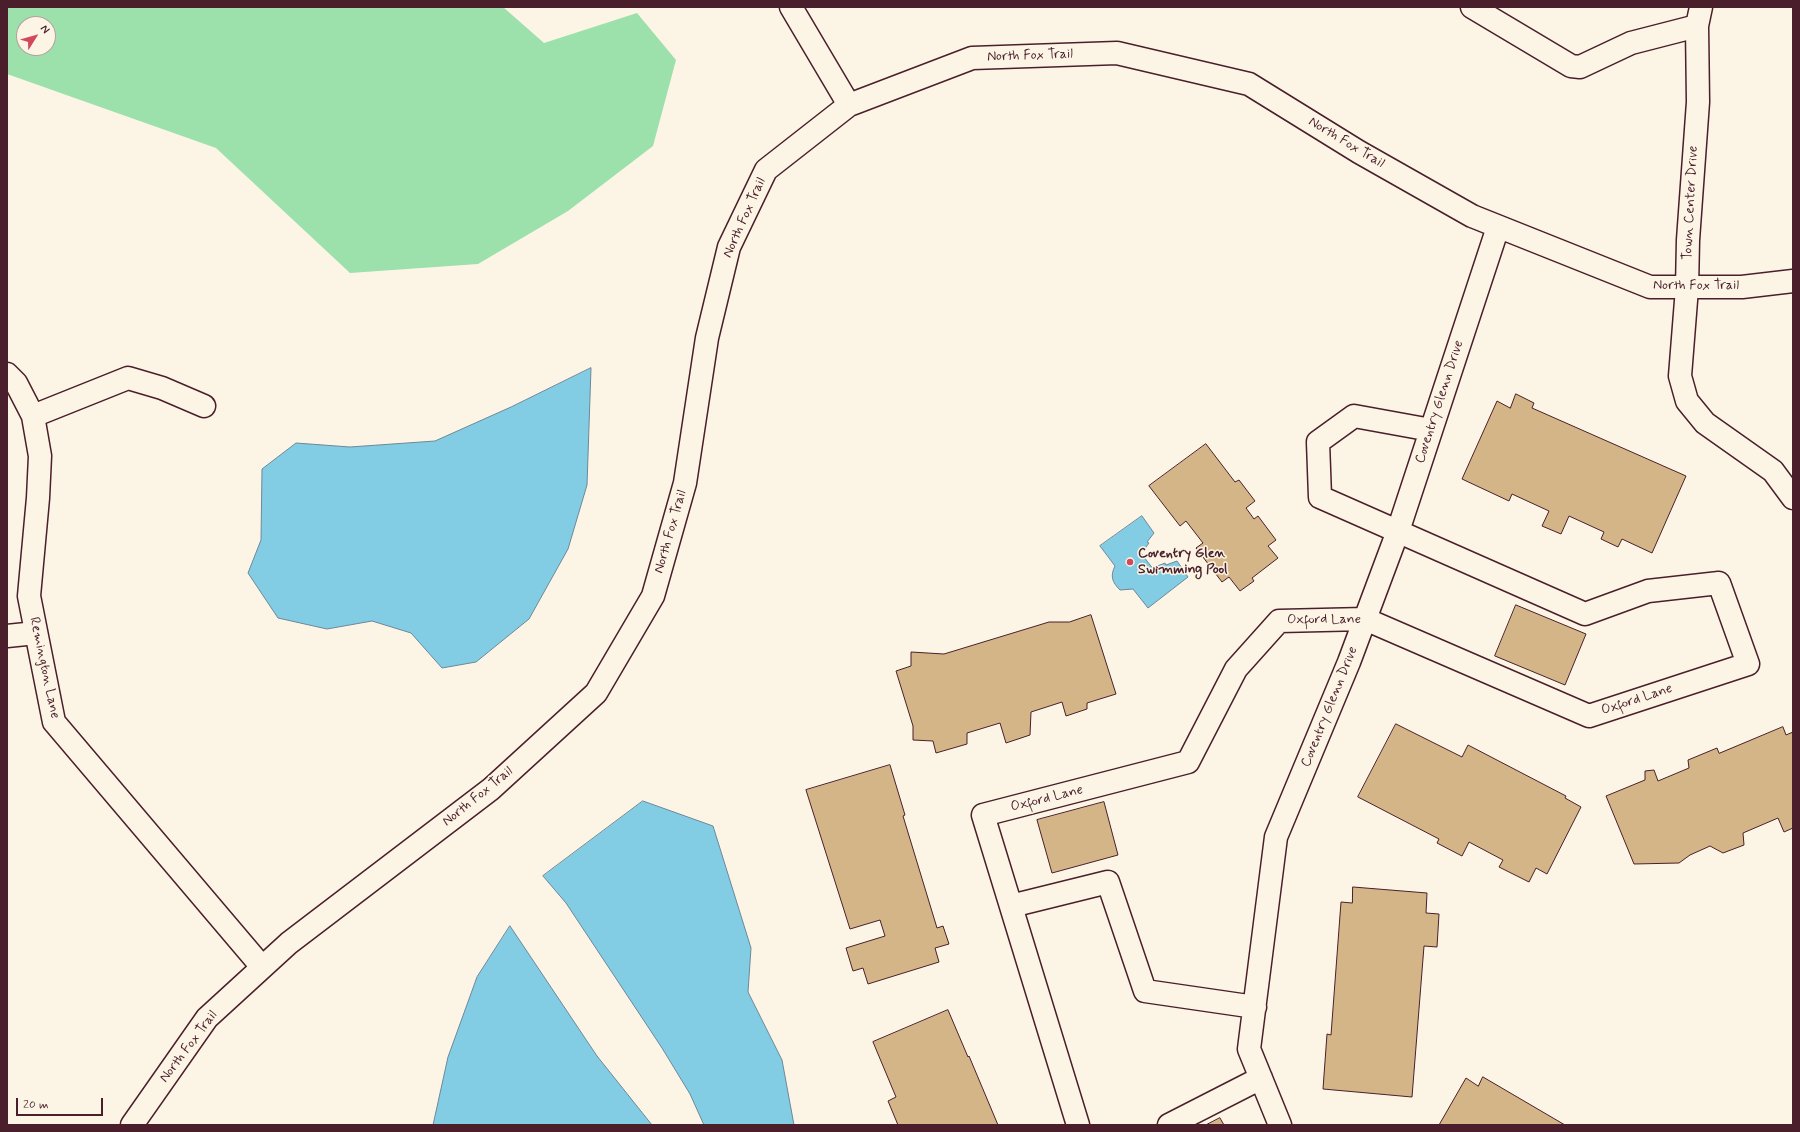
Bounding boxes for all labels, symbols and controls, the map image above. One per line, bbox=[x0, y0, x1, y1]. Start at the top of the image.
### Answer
north arrow bbox=[16, 16, 56, 56]
text: N bbox=[37, 22, 53, 37]
street label: North Fox Trail bbox=[987, 46, 1073, 66]
street label: North Fox Trail bbox=[1305, 114, 1387, 172]
street label: Town Center Drive bbox=[1680, 145, 1702, 261]
street label: North Fox Trail bbox=[720, 175, 770, 261]
street label: North Fox Trail bbox=[1653, 278, 1739, 294]
street label: Coventry Glenn Drive bbox=[1412, 338, 1468, 466]
street label: North Fox Trail bbox=[651, 488, 691, 576]
place label: Coventry Glen Swimming Pool bbox=[1138, 546, 1228, 578]
marker: Coventry Glen Swimming Pool bbox=[1125, 557, 1135, 567]
street label: Oxford Lane bbox=[1287, 612, 1361, 628]
street label: Remington Lane bbox=[25, 616, 63, 720]
street label: Coventry Glenn Drive bbox=[1298, 644, 1362, 770]
street label: Oxford Lane bbox=[1599, 681, 1675, 719]
street label: North Fox Trail bbox=[439, 763, 517, 831]
street label: Oxford Lane bbox=[1009, 782, 1085, 816]
street label: North Fox Trail bbox=[156, 1008, 222, 1086]
scale bar bbox=[18, 1090, 105, 1116]
text: 20 m bbox=[23, 1097, 49, 1113]

